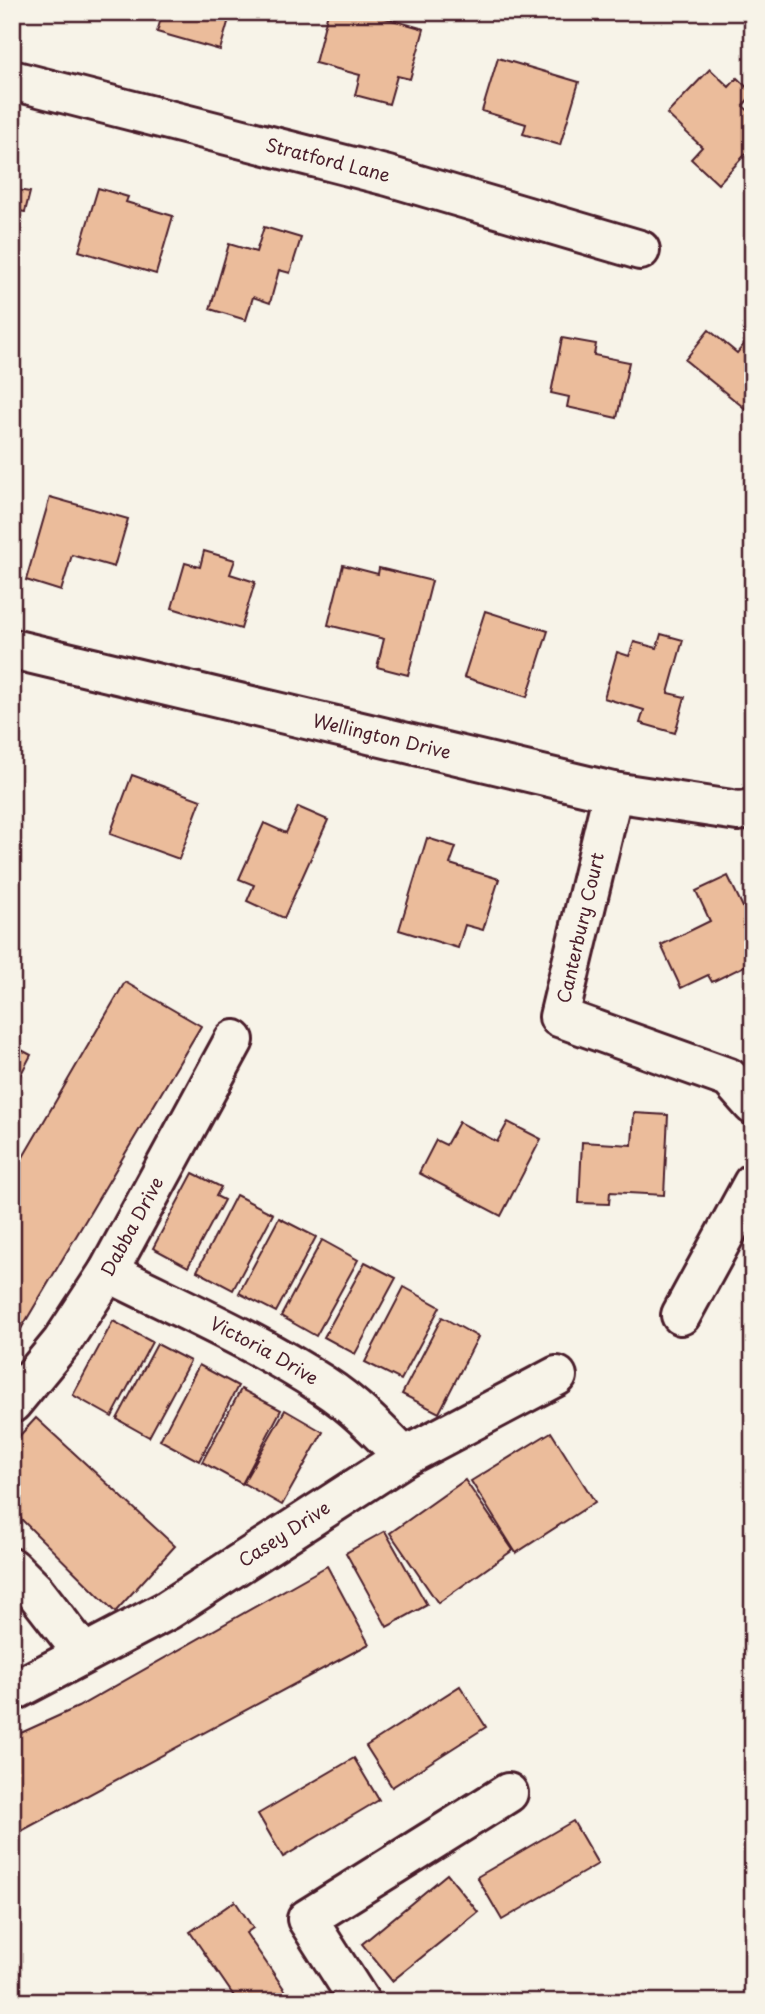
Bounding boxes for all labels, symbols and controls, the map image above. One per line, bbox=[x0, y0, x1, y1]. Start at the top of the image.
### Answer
street label: Stratford Lane bbox=[263, 130, 394, 188]
street label: Wellington Drive bbox=[310, 706, 454, 765]
street label: Canterbury Court bbox=[549, 850, 610, 1006]
street label: Dabba Drive bbox=[93, 1171, 169, 1281]
street label: Victoria Drive bbox=[206, 1309, 325, 1391]
street label: Casey Drive bbox=[232, 1494, 335, 1573]

